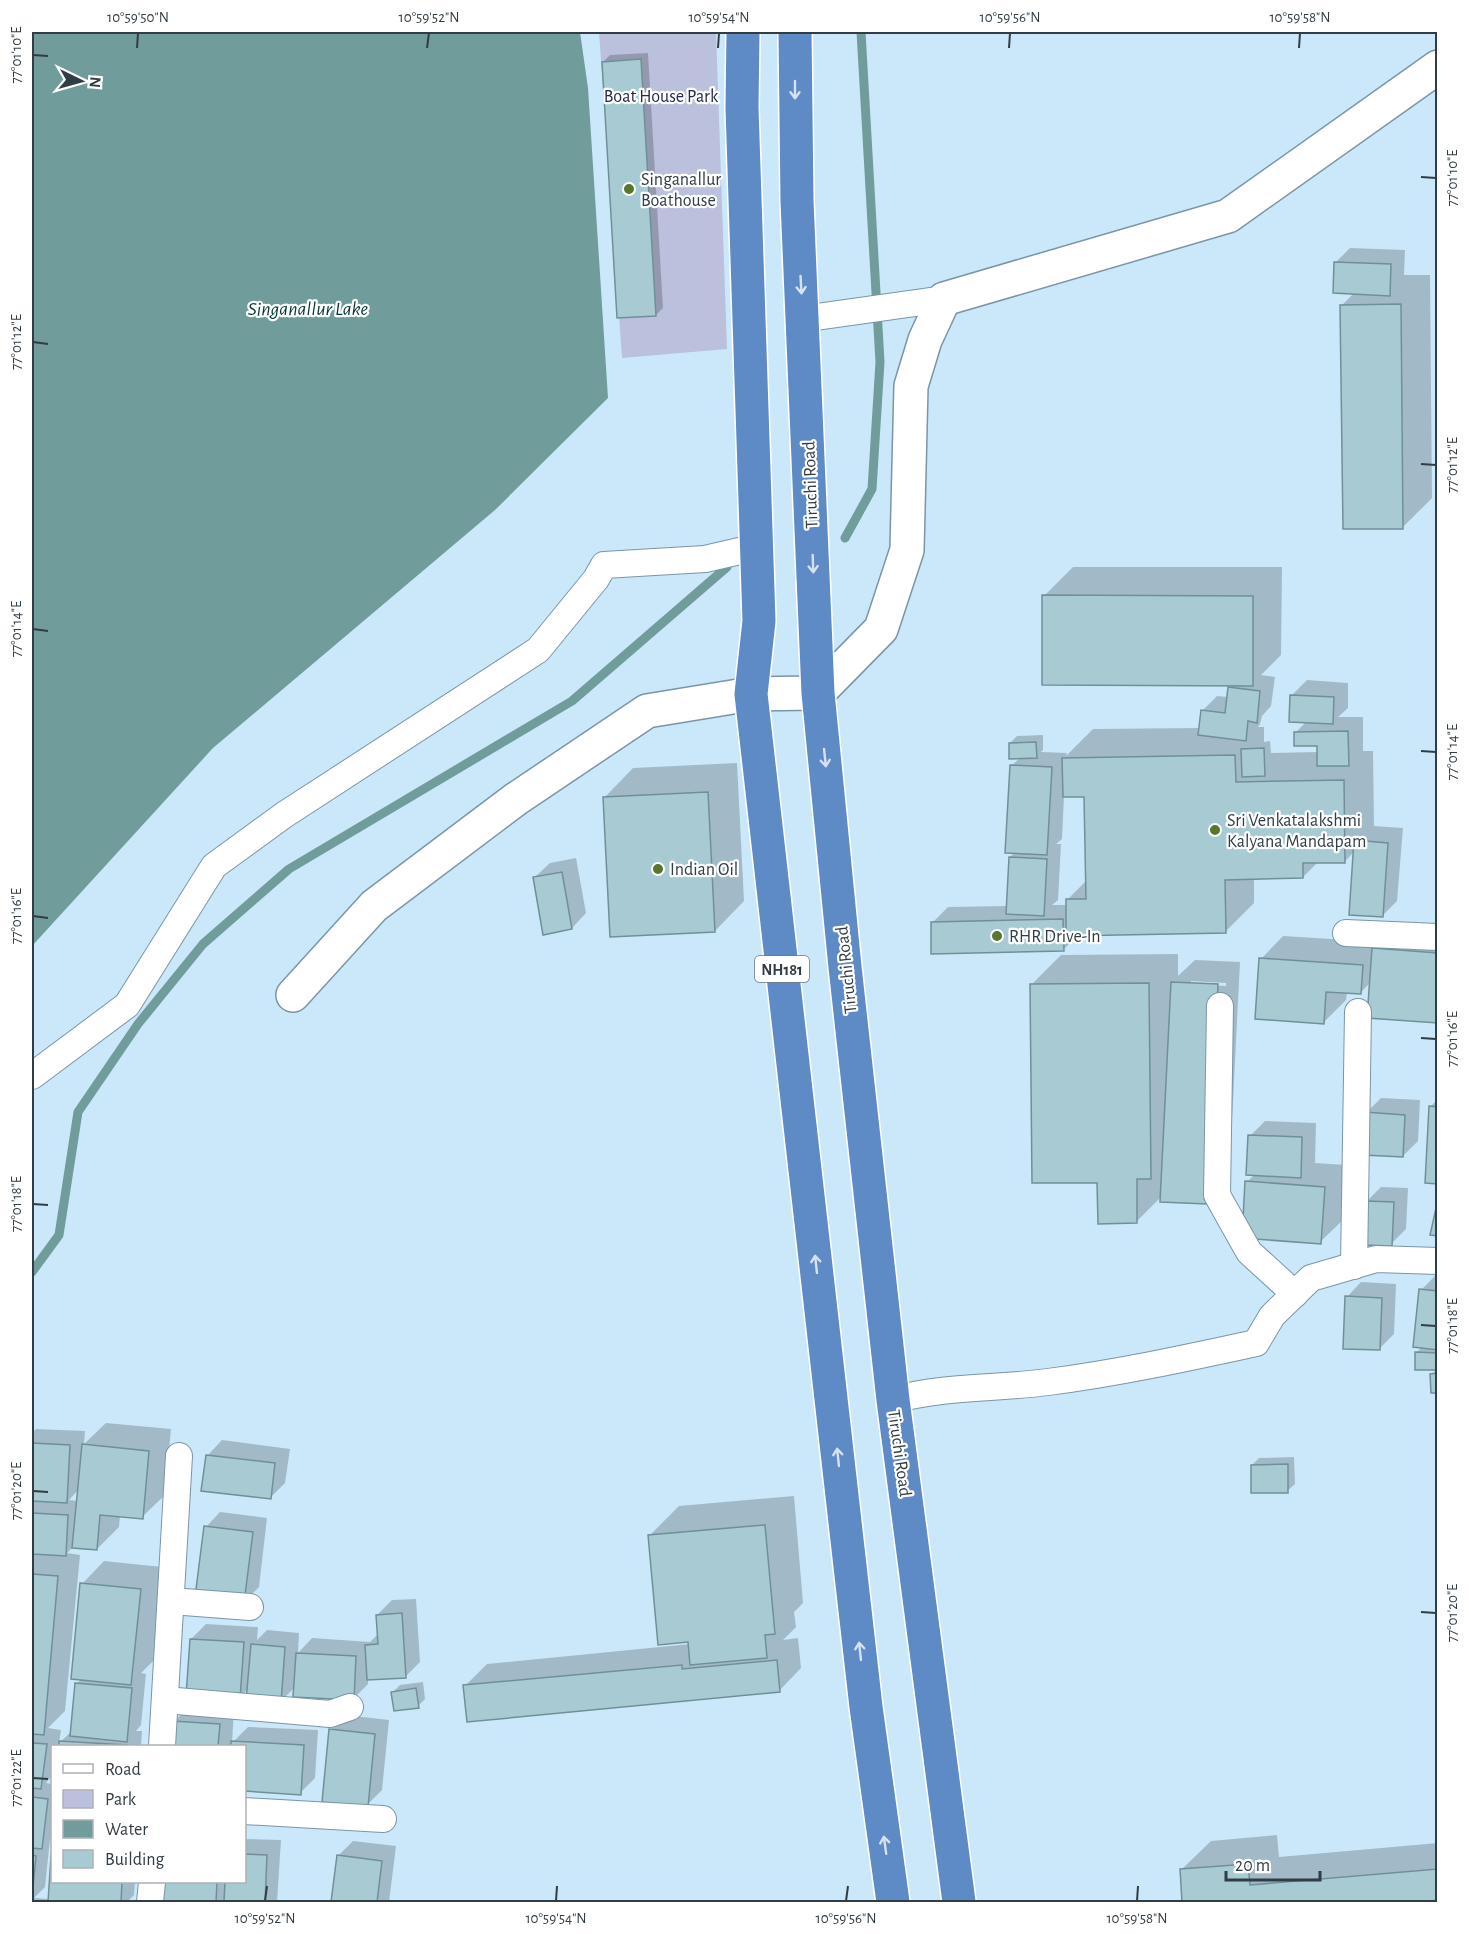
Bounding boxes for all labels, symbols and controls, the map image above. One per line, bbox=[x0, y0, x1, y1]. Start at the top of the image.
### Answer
text: 10°59'50"N bbox=[107, 10, 169, 25]
text: 10°59'52"N bbox=[399, 10, 459, 25]
text: 10°59'54"N bbox=[688, 10, 750, 25]
text: 10°59'56"N bbox=[979, 10, 1041, 25]
text: 10°59'58"N bbox=[1269, 10, 1331, 25]
text: 77°01'10"E bbox=[9, 27, 24, 84]
north arrow bbox=[51, 51, 111, 111]
text: N bbox=[86, 76, 103, 88]
one-way arrow bbox=[789, 79, 801, 99]
park label: Boat House Park bbox=[604, 88, 719, 106]
text: 77°01'10"E bbox=[1445, 150, 1460, 207]
place label: Singanallur Boathouse bbox=[641, 171, 721, 210]
marker: Singanallur Boathouse bbox=[622, 182, 636, 196]
one-way arrow bbox=[795, 274, 806, 294]
water label: Singanallur Lake bbox=[248, 299, 369, 319]
text: 77°01'12"E bbox=[9, 314, 24, 370]
text: 77°01'12"E bbox=[1445, 437, 1460, 493]
street label: Tiruchi Road bbox=[800, 441, 822, 529]
one-way arrow bbox=[807, 553, 818, 573]
text: 77°01'14"E bbox=[9, 601, 24, 657]
text: 77°01'14"E bbox=[1445, 724, 1460, 780]
one-way arrow bbox=[820, 748, 831, 768]
place label: Sri Venkatalakshmi Kalyana Mandapam bbox=[1227, 812, 1366, 851]
marker: Sri Venkatalakshmi Kalyana Mandapam bbox=[1208, 823, 1222, 837]
place label: Indian Oil bbox=[670, 861, 738, 879]
marker: Indian Oil bbox=[651, 862, 665, 876]
text: 77°01'16"E bbox=[9, 888, 24, 944]
street label: Tiruchi Road bbox=[833, 925, 861, 1014]
place label: RHR Drive-In bbox=[1009, 928, 1101, 946]
marker: RHR Drive-In bbox=[990, 929, 1004, 943]
road number: NH181 bbox=[755, 956, 809, 982]
text: 77°01'16"E bbox=[1445, 1011, 1460, 1067]
text: 77°01'18"E bbox=[9, 1176, 24, 1232]
one-way arrow bbox=[810, 1254, 821, 1274]
text: 77°01'18"E bbox=[1445, 1298, 1460, 1354]
street label: Tiruchi Road bbox=[884, 1409, 914, 1498]
one-way arrow bbox=[832, 1448, 843, 1468]
text: 77°01'20"E bbox=[9, 1462, 24, 1520]
text: 77°01'20"E bbox=[1445, 1584, 1460, 1642]
one-way arrow bbox=[854, 1642, 865, 1662]
legend bbox=[51, 1745, 246, 1883]
text: 77°01'22"E bbox=[9, 1749, 24, 1807]
text: Road bbox=[105, 1761, 141, 1779]
text: Park bbox=[105, 1791, 137, 1809]
text: Water bbox=[105, 1821, 148, 1839]
one-way arrow bbox=[879, 1835, 890, 1855]
scale bar bbox=[1226, 1844, 1320, 1882]
text: Building bbox=[105, 1851, 165, 1869]
text: 20 m bbox=[1235, 1857, 1270, 1875]
text: 10°59'52"N bbox=[235, 1911, 295, 1926]
text: 10°59'54"N bbox=[525, 1911, 587, 1926]
text: 10°59'56"N bbox=[815, 1911, 877, 1926]
text: 10°59'58"N bbox=[1106, 1911, 1168, 1926]

